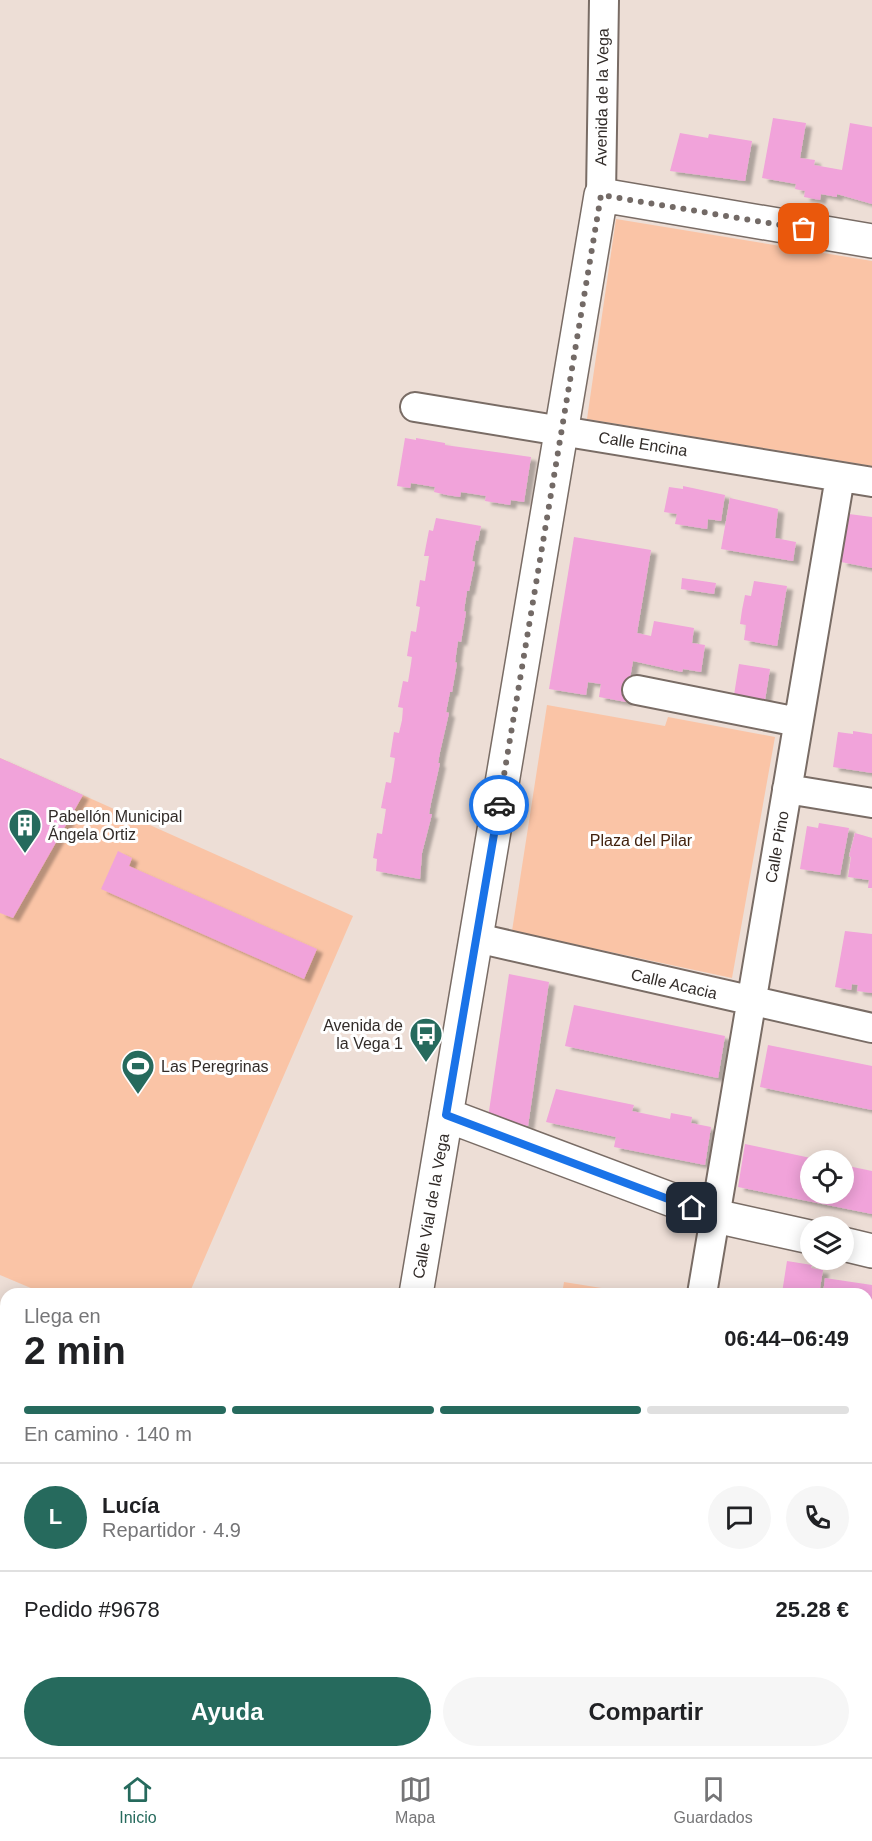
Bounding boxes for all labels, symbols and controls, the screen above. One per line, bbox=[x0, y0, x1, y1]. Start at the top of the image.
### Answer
street label: Avenida de la Vega bbox=[592, 28, 612, 166]
pin bbox=[778, 203, 829, 254]
icon: bag bbox=[787, 212, 820, 245]
street label: Calle Encina bbox=[597, 429, 689, 459]
courier bbox=[469, 775, 529, 835]
icon: car bbox=[483, 789, 516, 822]
building icon: Pabellón Municipal Ángela Ortiz bbox=[7, 807, 43, 854]
place label: Pabellón Municipal Ángela Ortiz bbox=[48, 808, 182, 843]
street label: Calle Pino bbox=[762, 810, 792, 884]
park label: Plaza del Pilar bbox=[590, 832, 693, 849]
street label: Calle Acacia bbox=[629, 966, 719, 1002]
bus stop icon: Avenida de la Vega 1 bbox=[408, 1016, 444, 1063]
place label: Avenida de la Vega 1 bbox=[323, 1017, 403, 1052]
sports icon: Las Peregrinas bbox=[120, 1048, 156, 1095]
place label: Las Peregrinas bbox=[161, 1058, 269, 1075]
street label: Calle Vial de la Vega bbox=[410, 1132, 452, 1280]
map controls bbox=[800, 1150, 854, 1270]
button: locate bbox=[800, 1150, 854, 1204]
pin bbox=[666, 1182, 717, 1233]
icon: home bbox=[675, 1191, 708, 1224]
button: layers bbox=[800, 1216, 854, 1270]
text: Llega en bbox=[24, 1305, 101, 1327]
text: 06:44–06:49 bbox=[724, 1326, 849, 1351]
text: 2 min bbox=[24, 1329, 126, 1372]
text: En camino · 140 m bbox=[24, 1423, 192, 1445]
button: chat bbox=[708, 1486, 771, 1549]
button: phone bbox=[786, 1486, 849, 1549]
text: Lucía bbox=[102, 1493, 159, 1518]
text: L bbox=[49, 1504, 62, 1529]
text: Repartidor · 4.9 bbox=[102, 1519, 241, 1541]
text: Pedido #9678 bbox=[24, 1597, 160, 1622]
text: 25.28 € bbox=[776, 1597, 849, 1622]
button: Ayuda bbox=[24, 1677, 431, 1746]
button: Compartir bbox=[443, 1677, 849, 1746]
tab: Inicio bbox=[119, 1773, 157, 1827]
tab: Mapa bbox=[395, 1773, 435, 1827]
tab: Guardados bbox=[674, 1773, 753, 1827]

